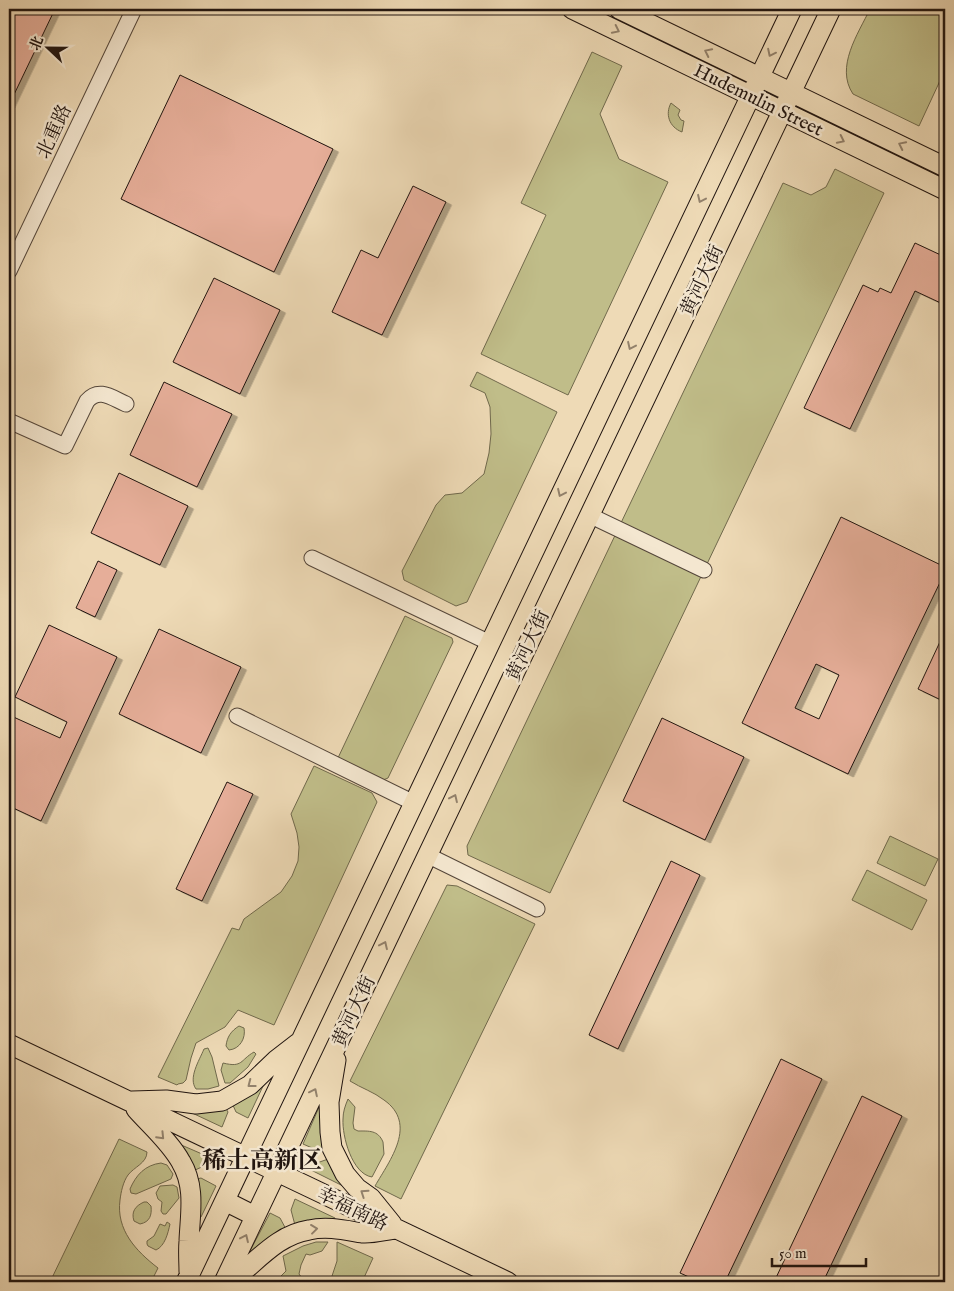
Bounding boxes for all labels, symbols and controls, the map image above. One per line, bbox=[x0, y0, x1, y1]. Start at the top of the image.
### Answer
north arrow bbox=[22, 22, 72, 72]
one-way arrow bbox=[611, 24, 620, 34]
text: 北 bbox=[26, 34, 48, 53]
one-way arrow bbox=[767, 47, 777, 56]
one-way arrow bbox=[704, 48, 713, 58]
street label: Hudemulin Street bbox=[690, 59, 827, 143]
street label: 北重路 bbox=[32, 101, 78, 163]
one-way arrow bbox=[836, 134, 845, 144]
one-way arrow bbox=[898, 141, 907, 151]
one-way arrow bbox=[696, 194, 707, 203]
street label: 黄河大街 bbox=[676, 241, 730, 320]
one-way arrow bbox=[627, 341, 637, 350]
one-way arrow bbox=[557, 488, 568, 497]
street label: 黄河大街 bbox=[502, 606, 556, 685]
one-way arrow bbox=[448, 794, 459, 803]
one-way arrow bbox=[378, 941, 389, 950]
street label: 黄河大街 bbox=[328, 972, 382, 1051]
one-way arrow bbox=[248, 1078, 257, 1086]
one-way arrow bbox=[308, 1088, 318, 1097]
one-way arrow bbox=[155, 1131, 164, 1140]
district label: 稀土高新区 bbox=[202, 1146, 322, 1177]
street label: 幸福南路 bbox=[313, 1182, 392, 1237]
one-way arrow bbox=[360, 1190, 370, 1199]
one-way arrow bbox=[310, 1225, 319, 1235]
one-way arrow bbox=[238, 1234, 249, 1243]
scale bar bbox=[772, 1236, 865, 1268]
text: 50 m bbox=[779, 1244, 807, 1263]

